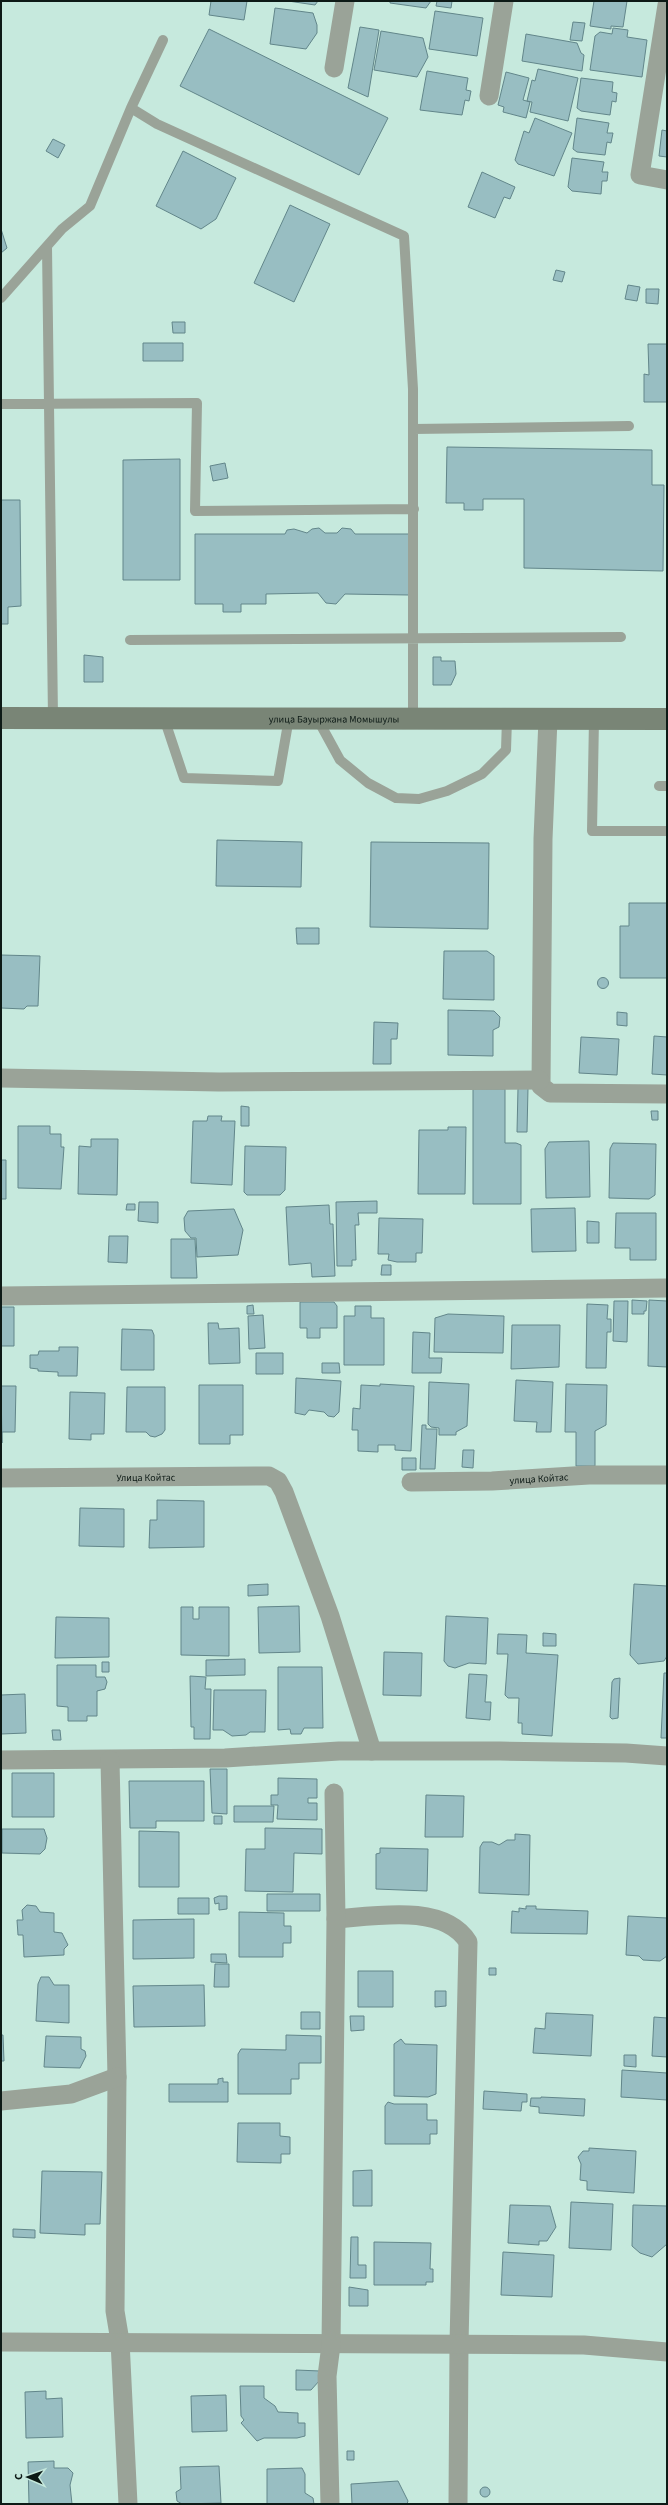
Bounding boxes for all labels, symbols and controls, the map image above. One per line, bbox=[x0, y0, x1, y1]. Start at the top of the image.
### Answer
street label: улица Бауыржана Момышулы bbox=[269, 712, 399, 727]
street label: улица Койтас bbox=[509, 1470, 569, 1488]
street label: Улица Койтас bbox=[117, 1471, 176, 1485]
north arrow bbox=[8, 2457, 48, 2497]
text: С bbox=[11, 2473, 26, 2480]

